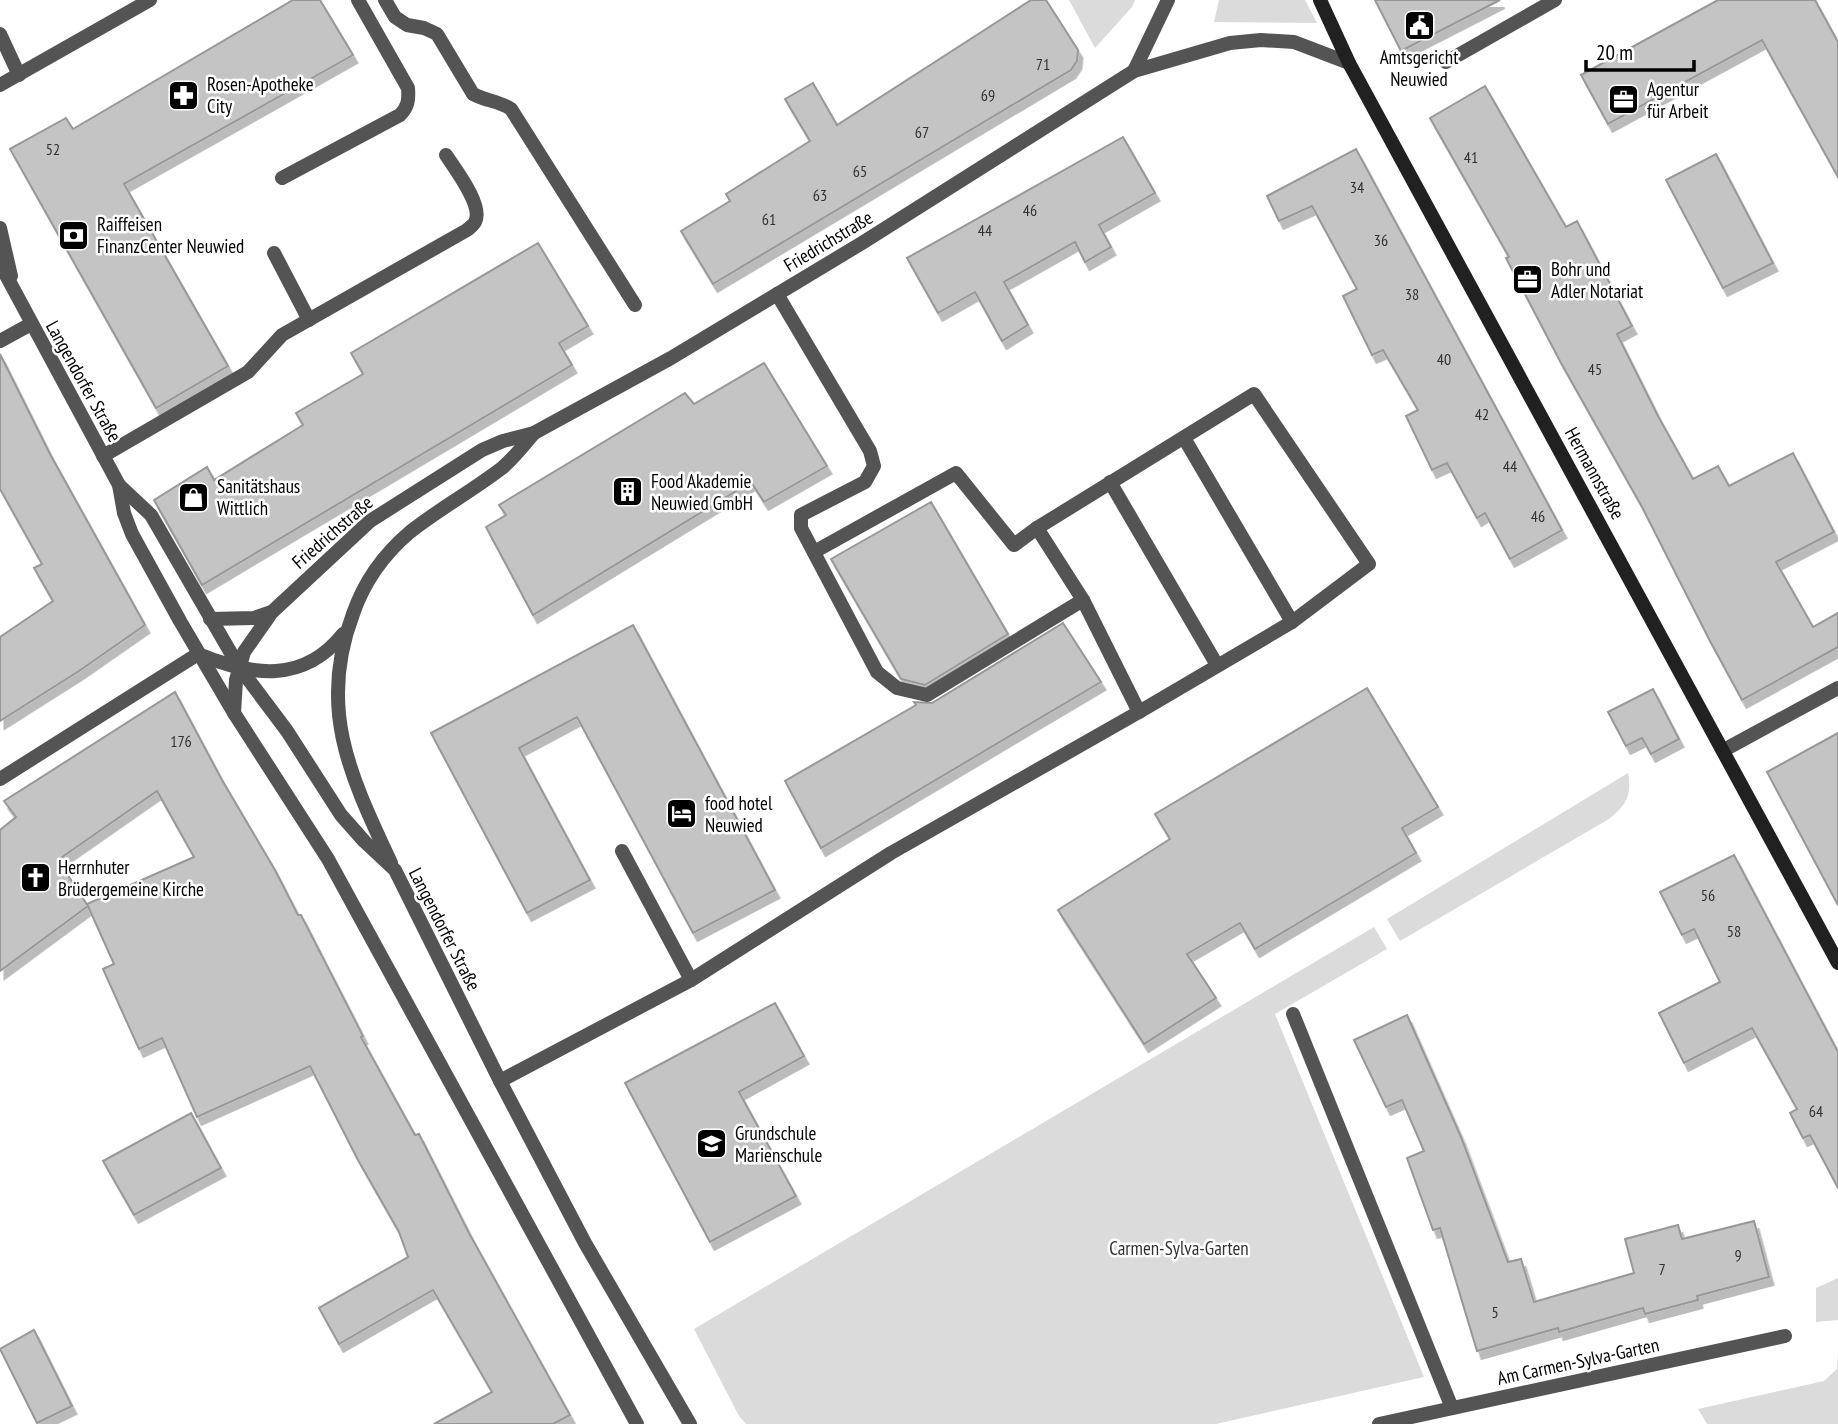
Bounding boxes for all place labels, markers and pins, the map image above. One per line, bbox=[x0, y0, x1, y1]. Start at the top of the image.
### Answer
public building icon: Amtsgericht Neuwied bbox=[1402, 9, 1436, 43]
place label: Amtsgericht Neuwied bbox=[1380, 45, 1459, 91]
place label: Rosen-Apotheke City bbox=[207, 72, 314, 118]
place label: Agentur für Arbeit bbox=[1647, 77, 1709, 123]
pharmacy icon: Rosen-Apotheke City bbox=[167, 78, 201, 112]
office icon: Agentur für Arbeit bbox=[1607, 83, 1641, 117]
place label: Raiffeisen FinanzCenter Neuwied bbox=[97, 212, 244, 258]
bank icon: Raiffeisen FinanzCenter Neuwied bbox=[57, 218, 91, 252]
place label: Bohr und Adler Notariat bbox=[1551, 257, 1644, 303]
office icon: Bohr und Adler Notariat bbox=[1511, 263, 1545, 297]
place label: Food Akademie Neuwied GmbH bbox=[651, 469, 753, 515]
place label: Sanitätshaus Wittlich bbox=[217, 474, 300, 520]
building icon: Food Akademie Neuwied GmbH bbox=[611, 475, 645, 509]
shop icon: Sanitätshaus Wittlich bbox=[177, 480, 211, 514]
place label: food hotel Neuwied bbox=[705, 791, 773, 837]
hotel icon: food hotel Neuwied bbox=[665, 797, 699, 831]
place label: Herrnhuter Brüdergemeine Kirche bbox=[58, 855, 204, 901]
church icon: Herrnhuter Brüdergemeine Kirche bbox=[18, 861, 52, 895]
place label: Grundschule Marienschule bbox=[735, 1121, 822, 1167]
school or university icon: Grundschule Marienschule bbox=[695, 1127, 729, 1161]

